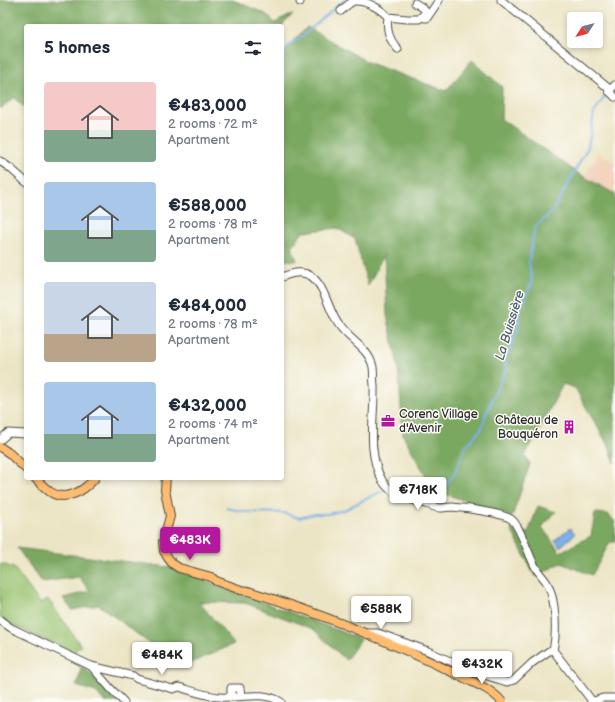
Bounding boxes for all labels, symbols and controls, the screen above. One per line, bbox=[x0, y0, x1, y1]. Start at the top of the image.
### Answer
north arrow bbox=[567, 12, 603, 48]
map controls bbox=[567, 12, 603, 48]
icon: filters bbox=[242, 37, 264, 59]
text: 5 homes bbox=[44, 38, 110, 58]
text: €483,000 bbox=[168, 96, 247, 116]
icon: home bbox=[76, 98, 124, 146]
text: 2 rooms · 72 m² bbox=[168, 116, 258, 132]
text: Apartment bbox=[168, 132, 229, 148]
text: €588,000 bbox=[168, 196, 247, 216]
icon: home bbox=[76, 198, 124, 246]
text: 2 rooms · 78 m² bbox=[168, 216, 258, 232]
text: Apartment bbox=[168, 232, 229, 248]
water label: La Buissière bbox=[492, 288, 528, 362]
text: €484,000 bbox=[168, 296, 247, 316]
icon: home bbox=[76, 298, 124, 346]
text: 2 rooms · 78 m² bbox=[168, 316, 258, 332]
text: Apartment bbox=[168, 332, 229, 348]
text: €432,000 bbox=[168, 396, 247, 416]
icon: home bbox=[76, 398, 124, 446]
place label: Corenc Village d'Avenir bbox=[399, 407, 478, 436]
office icon: Corenc Village d'Avenir bbox=[380, 413, 396, 429]
place label: Château de Bouquéron bbox=[495, 413, 558, 442]
text: 2 rooms · 74 m² bbox=[168, 416, 258, 432]
building icon: Château de Bouquéron bbox=[561, 419, 577, 435]
text: Apartment bbox=[168, 432, 229, 448]
pin: €718K bbox=[390, 477, 446, 511]
text: €718K bbox=[398, 482, 438, 498]
pin: €483K bbox=[162, 527, 218, 561]
text: €483K bbox=[169, 532, 211, 548]
pin: €588K bbox=[353, 596, 409, 630]
text: €588K bbox=[360, 601, 402, 617]
pin: €484K bbox=[134, 642, 190, 676]
text: €484K bbox=[141, 647, 183, 663]
pin: €432K bbox=[454, 651, 510, 685]
text: €432K bbox=[461, 656, 503, 672]

